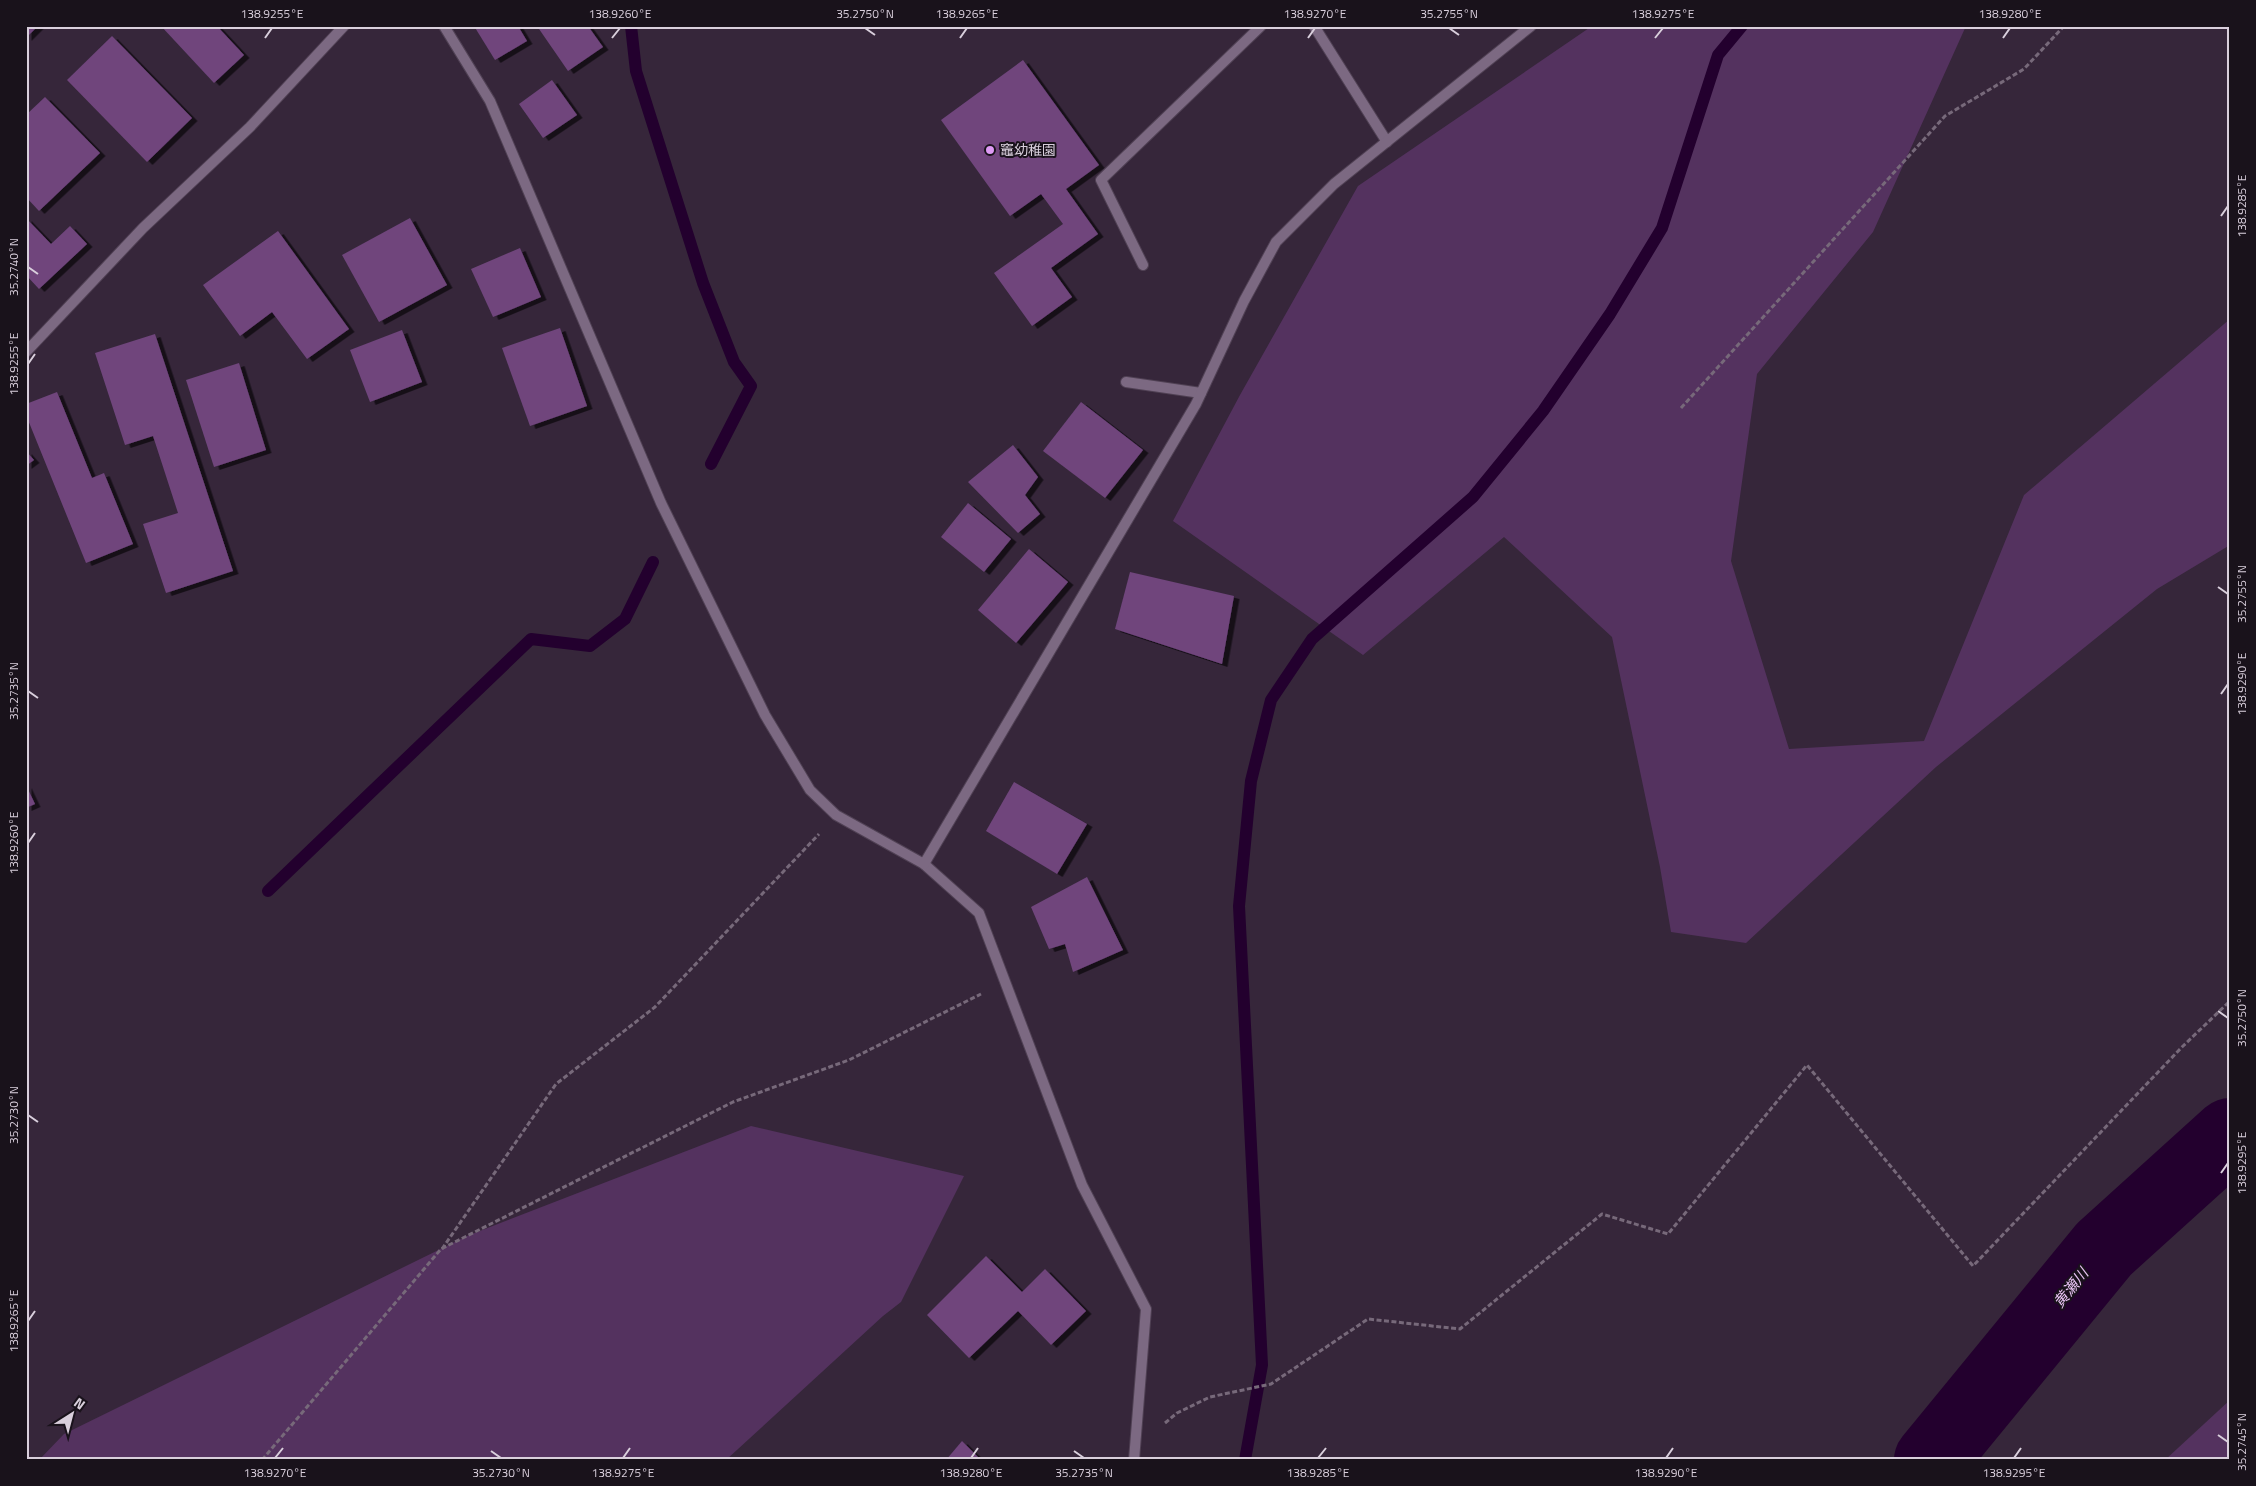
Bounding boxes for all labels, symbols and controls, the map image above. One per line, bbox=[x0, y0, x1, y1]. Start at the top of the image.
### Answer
text: 138.9255°E bbox=[241, 4, 304, 23]
text: 138.9260°E bbox=[589, 4, 652, 23]
text: 35.2750°N bbox=[836, 4, 894, 23]
text: 138.9265°E bbox=[936, 4, 999, 23]
text: 138.9270°E bbox=[1284, 4, 1347, 23]
text: 35.2755°N bbox=[1420, 4, 1478, 23]
text: 138.9275°E bbox=[1632, 4, 1695, 23]
text: 138.9280°E bbox=[1979, 4, 2042, 23]
place label: 竈幼稚園 bbox=[1000, 139, 1056, 160]
marker: 竈幼稚園 bbox=[984, 144, 996, 156]
text: 138.9285°E bbox=[2232, 174, 2251, 238]
text: 35.2740°N bbox=[4, 238, 23, 296]
text: 138.9255°E bbox=[4, 332, 23, 396]
text: 35.2755°N bbox=[2232, 565, 2251, 623]
text: 138.9290°E bbox=[2232, 652, 2251, 716]
text: 35.2735°N bbox=[4, 662, 23, 720]
text: 138.9260°E bbox=[4, 811, 23, 875]
text: 35.2750°N bbox=[2232, 989, 2251, 1047]
text: 35.2730°N bbox=[4, 1086, 23, 1144]
text: 138.9295°E bbox=[2232, 1131, 2251, 1195]
water label: 黄瀬川 bbox=[2048, 1261, 2095, 1312]
text: 138.9265°E bbox=[4, 1289, 23, 1353]
north arrow bbox=[48, 1388, 98, 1438]
text: N bbox=[70, 1392, 90, 1414]
text: 35.2745°N bbox=[2232, 1413, 2251, 1471]
text: 138.9270°E bbox=[244, 1463, 307, 1482]
text: 35.2730°N bbox=[472, 1463, 530, 1482]
text: 138.9275°E bbox=[592, 1463, 655, 1482]
text: 138.9280°E bbox=[940, 1463, 1003, 1482]
text: 35.2735°N bbox=[1055, 1463, 1113, 1482]
text: 138.9285°E bbox=[1287, 1463, 1350, 1482]
text: 138.9290°E bbox=[1635, 1463, 1698, 1482]
text: 138.9295°E bbox=[1983, 1463, 2046, 1482]

